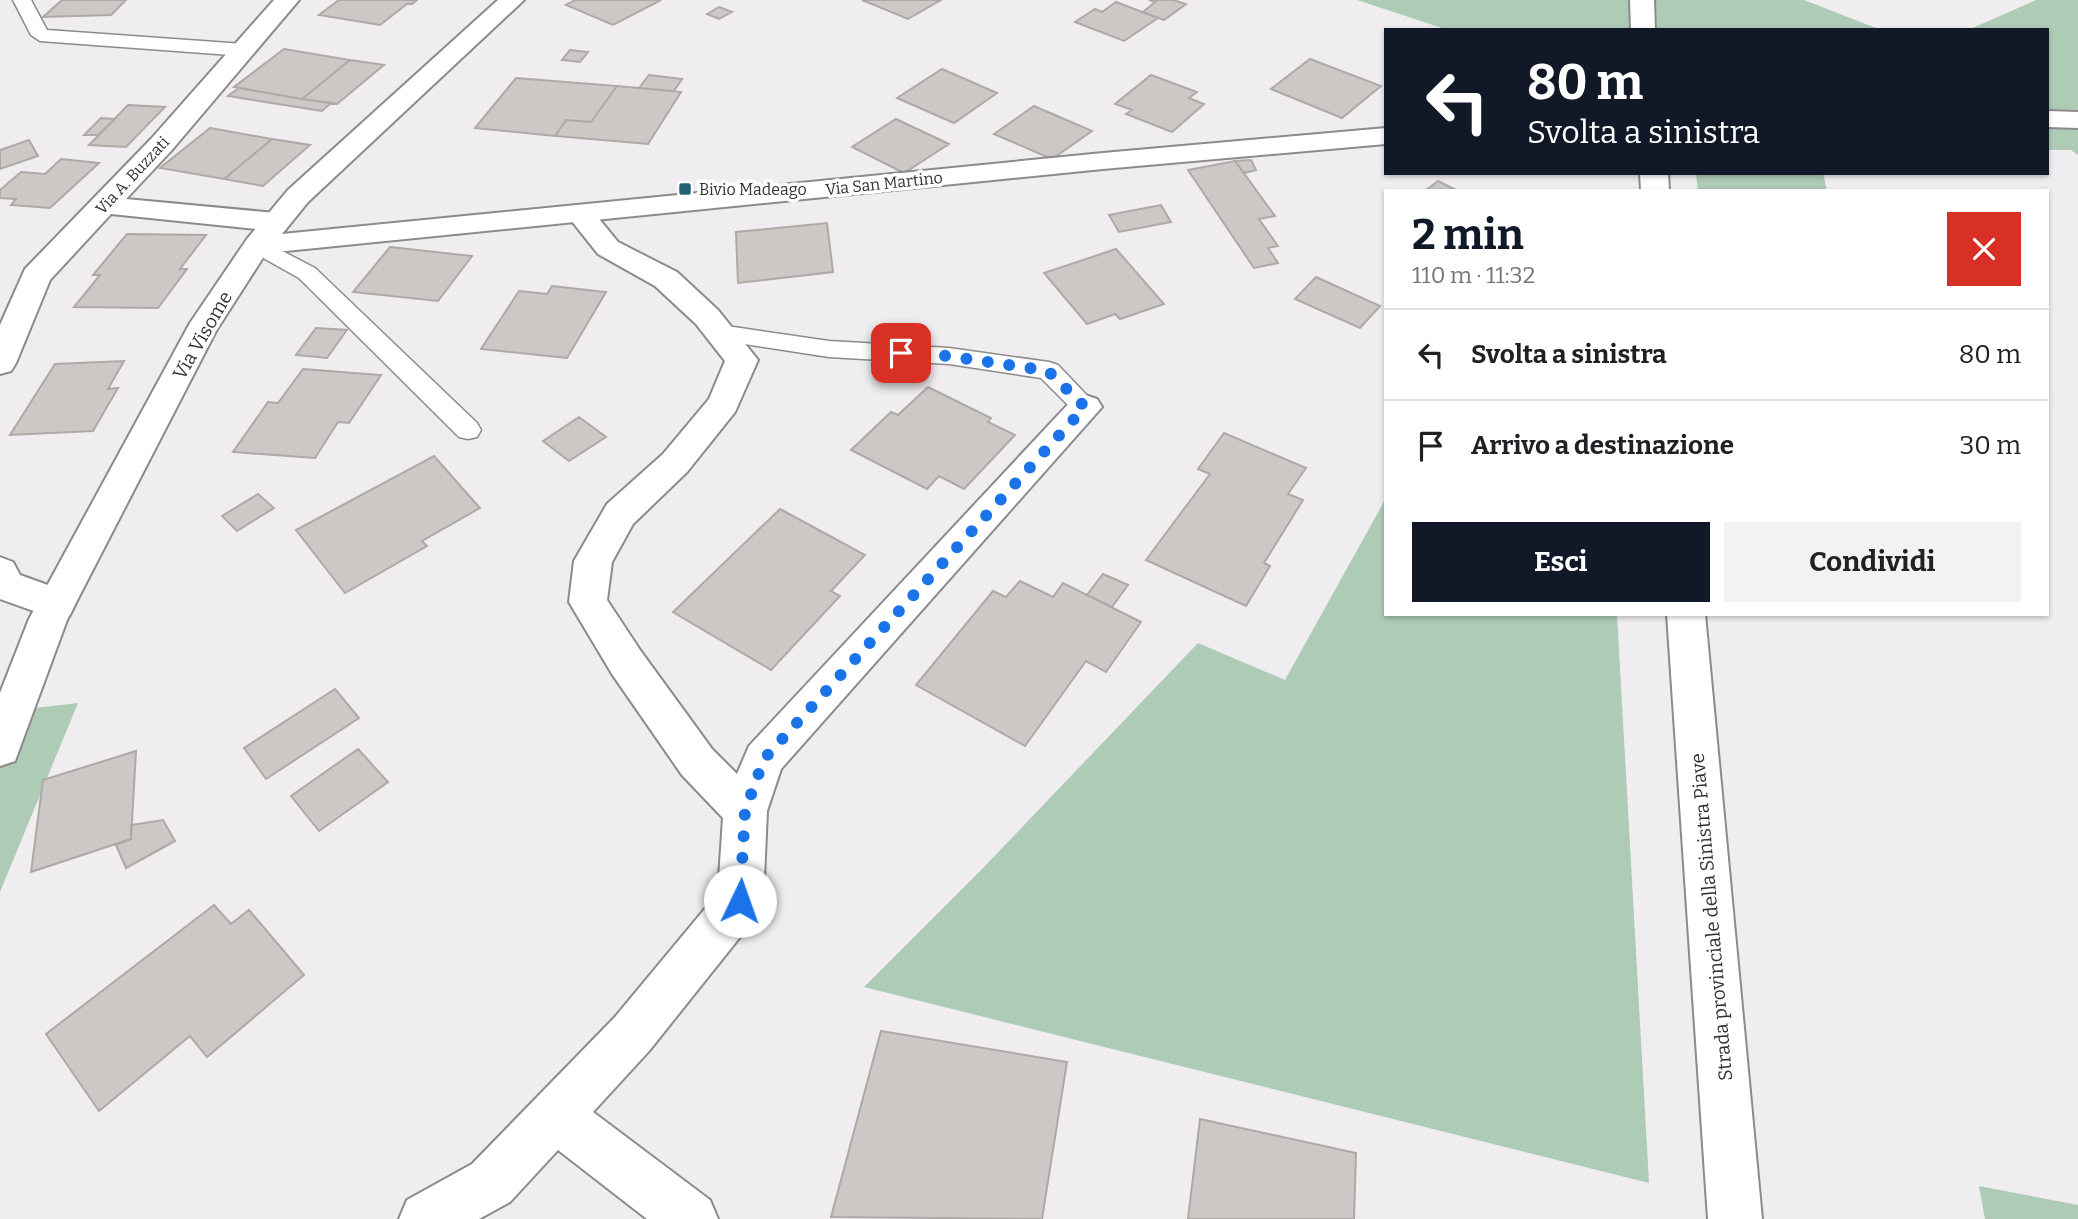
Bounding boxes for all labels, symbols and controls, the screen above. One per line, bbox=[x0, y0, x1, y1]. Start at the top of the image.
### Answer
text: 80 m bbox=[1527, 53, 1643, 112]
icon: left bbox=[1412, 56, 1503, 147]
text: Svolta a sinistra bbox=[1527, 113, 1760, 151]
street label: Via A. Buzzati bbox=[91, 132, 173, 218]
street label: Via San Martino bbox=[824, 168, 944, 199]
place label: Bivio Madeago bbox=[699, 180, 807, 199]
marker: Bivio Madeago bbox=[677, 181, 693, 197]
text: 2 min bbox=[1412, 210, 1524, 260]
button: close bbox=[1947, 212, 2021, 286]
text: 110 m · 11:32 bbox=[1412, 261, 1535, 289]
street label: Via Visome bbox=[168, 287, 237, 384]
pin bbox=[871, 323, 931, 383]
icon: arrive bbox=[882, 334, 920, 372]
icon: left bbox=[1412, 336, 1450, 374]
text: Svolta a sinistra bbox=[1471, 339, 1667, 370]
text: 80 m bbox=[1959, 339, 2021, 370]
icon: arrive bbox=[1412, 427, 1450, 465]
text: Arrivo a destinazione bbox=[1471, 430, 1734, 461]
text: 30 m bbox=[1960, 430, 2021, 461]
button: Esci bbox=[1412, 522, 1710, 602]
button: Condividi bbox=[1724, 522, 2021, 602]
street label: Strada provinciale della Sinistra Piave bbox=[1686, 752, 1737, 1082]
position arrow bbox=[703, 864, 777, 938]

